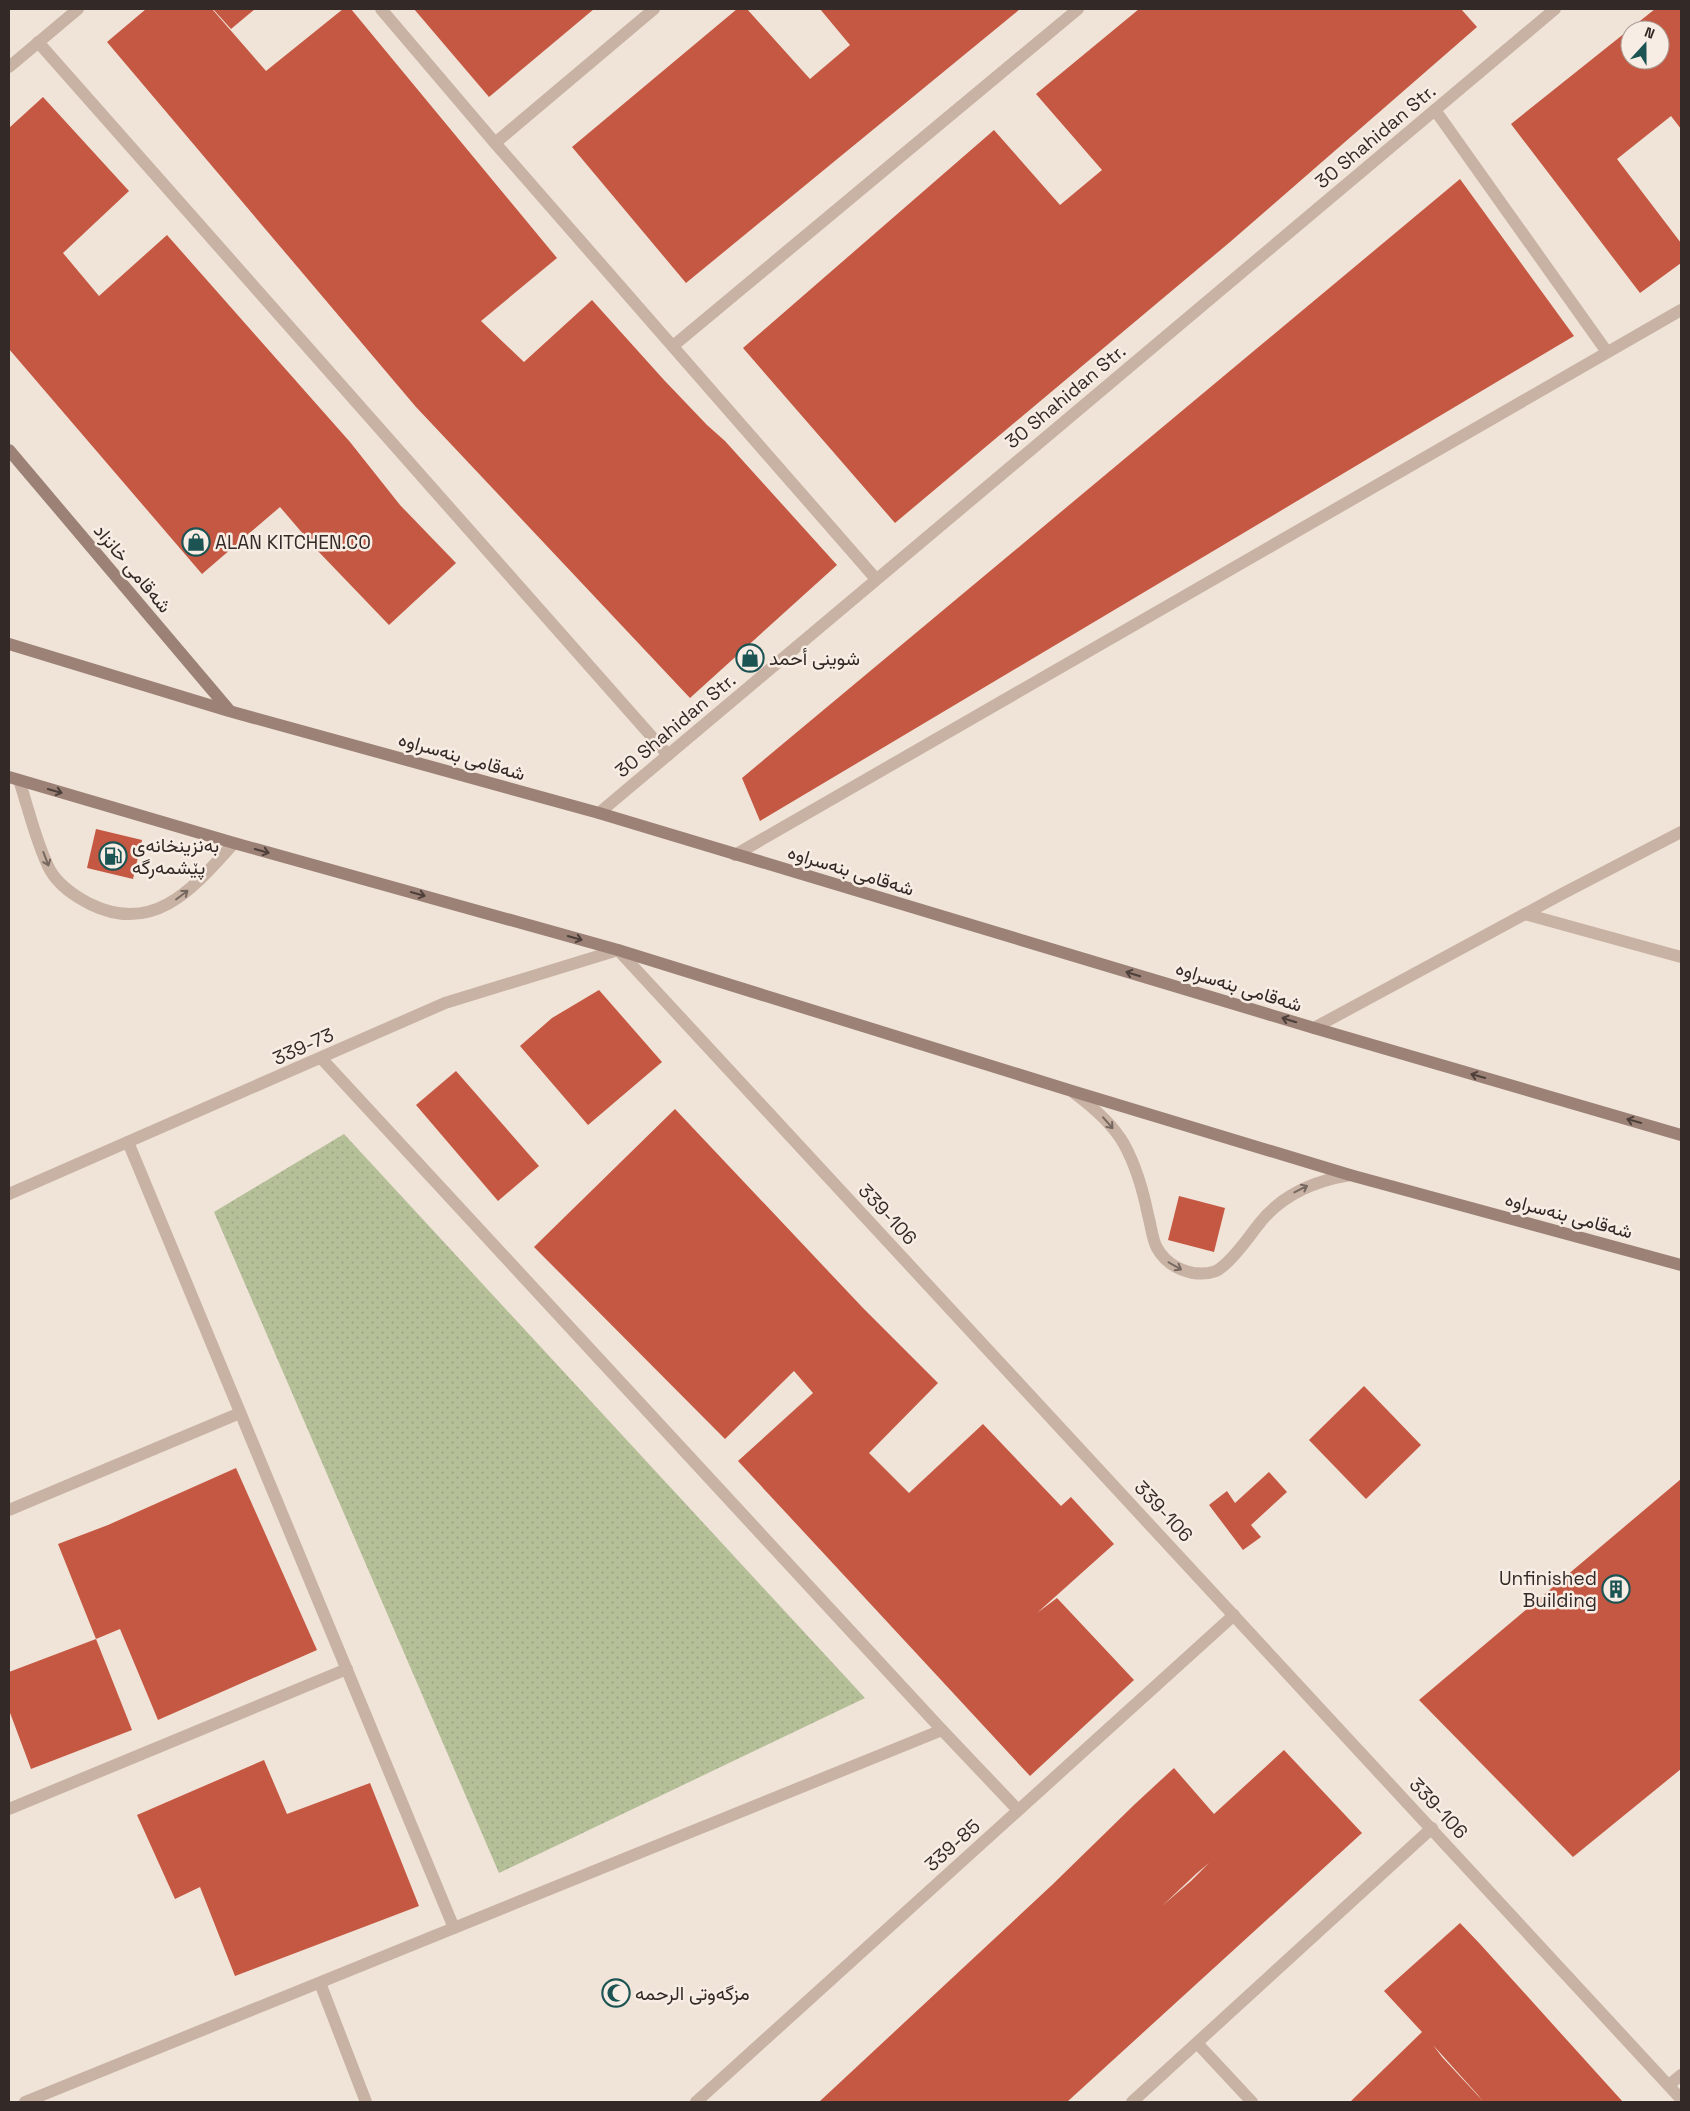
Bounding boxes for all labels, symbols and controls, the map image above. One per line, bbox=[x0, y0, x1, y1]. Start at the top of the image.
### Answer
north arrow bbox=[1620, 20, 1670, 70]
text: N bbox=[1642, 23, 1657, 43]
street label: 30 Shahidan Str. bbox=[1310, 79, 1441, 194]
street label: 30 Shahidan Str. bbox=[1000, 339, 1131, 454]
street label: شەقامی خانزاد bbox=[88, 519, 177, 618]
shop icon: ALAN KITCHEN.CO bbox=[181, 527, 211, 557]
place label: ALAN KITCHEN.CO bbox=[215, 530, 371, 555]
shop icon: شوینی أحمد bbox=[735, 643, 765, 673]
place label: شوینی أحمد bbox=[769, 646, 860, 671]
street label: 30 Shahidan Str. bbox=[610, 668, 741, 783]
street label: شەقامی بنەسراوە bbox=[396, 726, 528, 787]
one-way arrow bbox=[47, 786, 63, 796]
place label: به‌نزینخانه‌ی پێشمه‌رگه bbox=[132, 833, 219, 881]
street label: شەقامی بنەسراوە bbox=[785, 839, 917, 902]
fuel station icon: به‌نزینخانه‌ی پێشمه‌رگه bbox=[98, 841, 128, 871]
one-way arrow bbox=[253, 846, 269, 856]
one-way arrow bbox=[42, 851, 51, 867]
one-way arrow bbox=[175, 890, 189, 900]
one-way arrow bbox=[410, 890, 426, 900]
one-way arrow bbox=[567, 933, 583, 943]
street label: شەقامی بنەسراوە bbox=[1173, 955, 1305, 1018]
one-way arrow bbox=[1125, 968, 1141, 978]
one-way arrow bbox=[1281, 1015, 1297, 1025]
street label: 339-73 bbox=[269, 1022, 338, 1071]
one-way arrow bbox=[1471, 1070, 1487, 1080]
one-way arrow bbox=[1627, 1116, 1643, 1126]
one-way arrow bbox=[1102, 1117, 1114, 1130]
street label: 339-106 bbox=[853, 1178, 922, 1250]
one-way arrow bbox=[1294, 1184, 1309, 1194]
street label: شەقامی بنەسراوە bbox=[1502, 1186, 1635, 1244]
one-way arrow bbox=[1168, 1262, 1182, 1272]
street label: 339-106 bbox=[1129, 1475, 1198, 1547]
place label: Unfinished Building bbox=[1499, 1566, 1597, 1613]
building icon: Unfinished Building bbox=[1601, 1574, 1631, 1604]
street label: 339-106 bbox=[1404, 1772, 1473, 1844]
street label: 339-85 bbox=[919, 1814, 985, 1877]
mosque icon: مزگەوتی الرحمە bbox=[601, 1978, 631, 2008]
place label: مزگەوتی الرحمە bbox=[635, 1981, 750, 2006]

